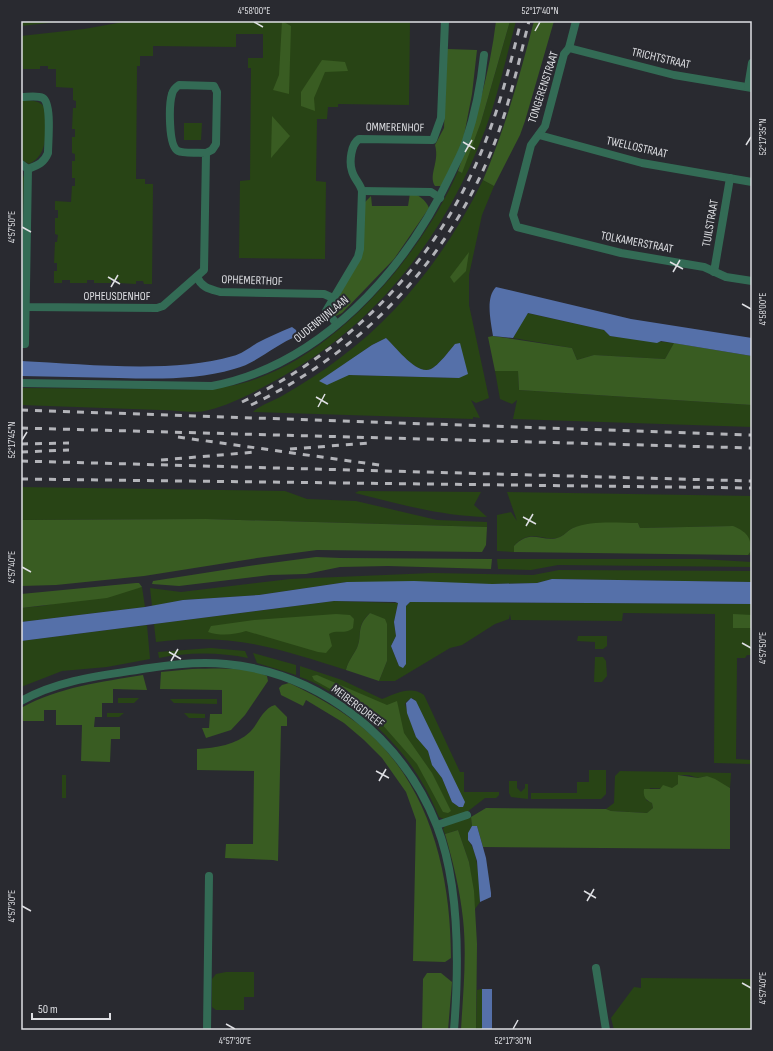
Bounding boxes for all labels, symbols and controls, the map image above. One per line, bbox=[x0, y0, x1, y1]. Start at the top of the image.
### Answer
text: 4°58'00"E bbox=[238, 5, 270, 17]
text: 52°17'40"N bbox=[521, 5, 559, 17]
street label: TRICHTSTRAAT bbox=[630, 44, 692, 73]
street label: TONGERENSTRAAT bbox=[525, 49, 562, 125]
street label: OMMERENHOF bbox=[366, 119, 425, 136]
text: 52°17'35"N bbox=[757, 119, 769, 155]
street label: TWELLOSTRAAT bbox=[605, 133, 669, 162]
street label: TUILSTRAAT bbox=[699, 198, 722, 248]
text: 4°57'50"E bbox=[6, 211, 18, 243]
street label: TOLKAMERSTRAAT bbox=[599, 228, 675, 257]
street label: OPHEMERTHOF bbox=[221, 272, 283, 289]
street label: OPHEUSDENHOF bbox=[84, 289, 151, 304]
street label: OUDENRIJNLAAN bbox=[291, 293, 352, 346]
text: 4°58'00"E bbox=[757, 293, 769, 325]
text: 52°17'45"N bbox=[6, 422, 18, 458]
text: 4°57'40"E bbox=[6, 551, 18, 583]
text: 4°57'50"E bbox=[757, 632, 769, 664]
street label: MEIBERGDREEF bbox=[328, 682, 387, 731]
text: 4°57'30"E bbox=[6, 890, 18, 922]
text: 4°57'40"E bbox=[757, 972, 769, 1004]
scale bar bbox=[32, 995, 110, 1021]
text: 50 m bbox=[38, 1002, 58, 1017]
text: 4°57'30"E bbox=[219, 1035, 251, 1047]
text: 52°17'30"N bbox=[494, 1035, 532, 1047]

